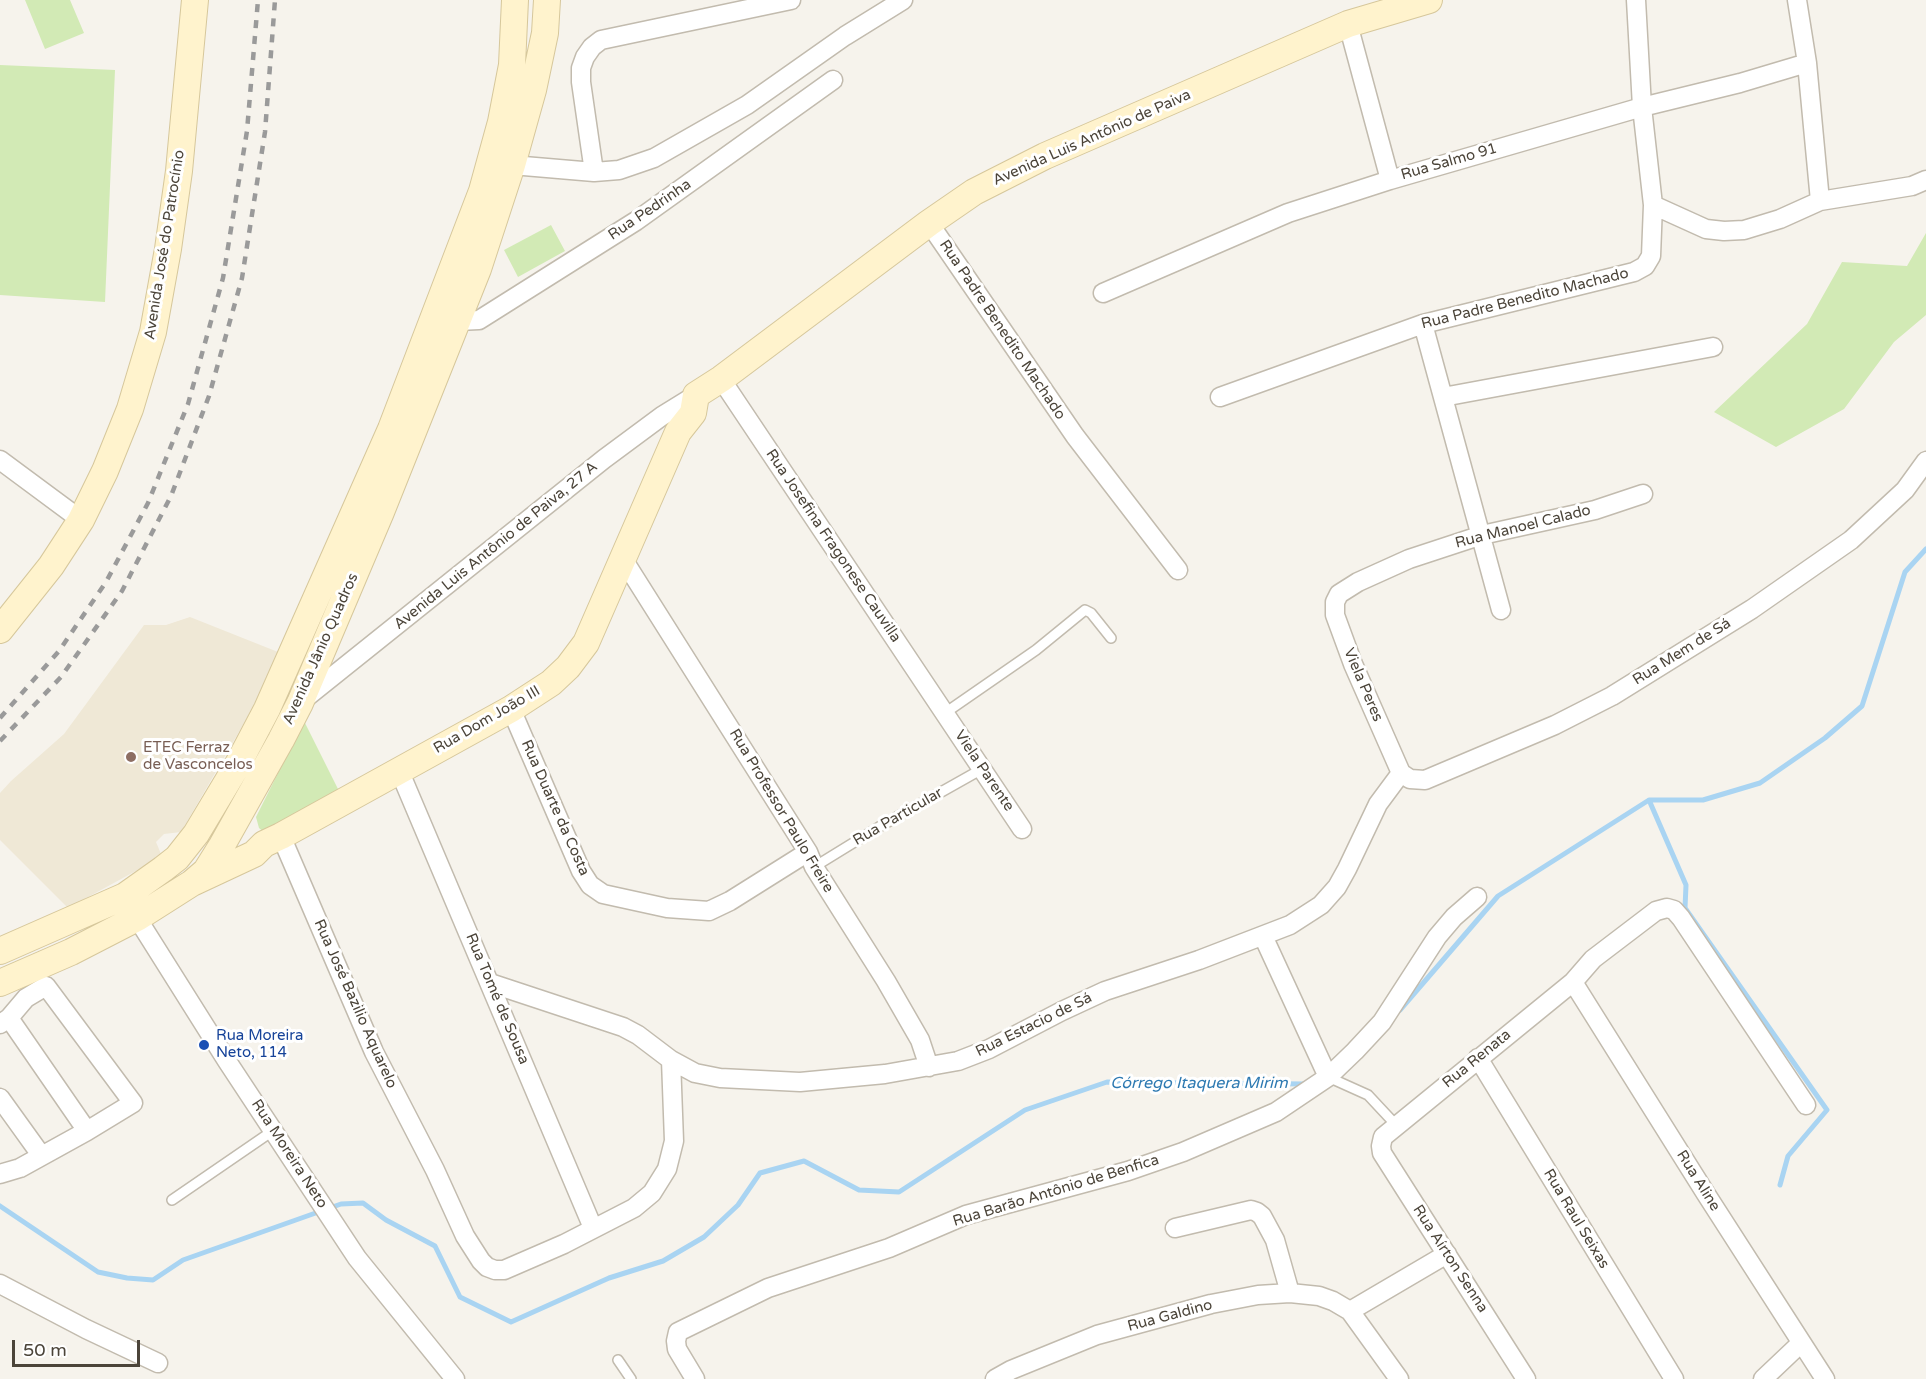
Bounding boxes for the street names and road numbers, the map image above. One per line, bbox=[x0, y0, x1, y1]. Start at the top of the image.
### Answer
street label: Avenida Luis Antônio de Paiva bbox=[990, 86, 1194, 190]
street label: Rua Salmo 91 bbox=[1399, 140, 1499, 184]
street label: Avenida José do Patrocínio bbox=[141, 149, 189, 341]
street label: Rua Pedrinha bbox=[605, 176, 695, 244]
street label: Rua Padre Benedito Machado bbox=[935, 237, 1069, 423]
street label: Rua Padre Benedito Machado bbox=[1419, 265, 1631, 333]
street label: Rua Josefina Fragonese Cauvilla bbox=[761, 446, 905, 646]
street label: Avenida Luis Antônio de Paiva, 27 A bbox=[391, 458, 601, 634]
street label: Rua Manoel Calado bbox=[1453, 501, 1593, 553]
street label: Avenida Jânio Quadros bbox=[279, 570, 363, 728]
street label: Rua Mem de Sá bbox=[1630, 615, 1734, 689]
street label: Viela Peres bbox=[1339, 646, 1387, 724]
street label: Rua Dom João III bbox=[430, 682, 544, 758]
street label: Rua Professor Paulo Freire bbox=[725, 726, 837, 896]
street label: Viela Parente bbox=[950, 727, 1018, 815]
street label: Rua Duarte da Costa bbox=[517, 737, 593, 879]
street label: Rua Particular bbox=[850, 784, 946, 850]
street label: Rua José Bazilio Aquarelo bbox=[310, 917, 400, 1091]
street label: Rua Tomé de Sousa bbox=[461, 931, 533, 1067]
street label: Rua Estacio de Sá bbox=[973, 989, 1095, 1061]
street label: Rua Renata bbox=[1439, 1026, 1515, 1092]
street label: Rua Moreira Neto bbox=[247, 1096, 331, 1212]
street label: Rua Aline bbox=[1672, 1147, 1724, 1215]
street label: Rua Barão Antônio de Benfica bbox=[951, 1151, 1161, 1231]
street label: Rua Raul Seixas bbox=[1539, 1166, 1613, 1272]
street label: Rua Aírton Senna bbox=[1408, 1202, 1492, 1316]
street label: Rua Galdino bbox=[1126, 1296, 1214, 1336]

